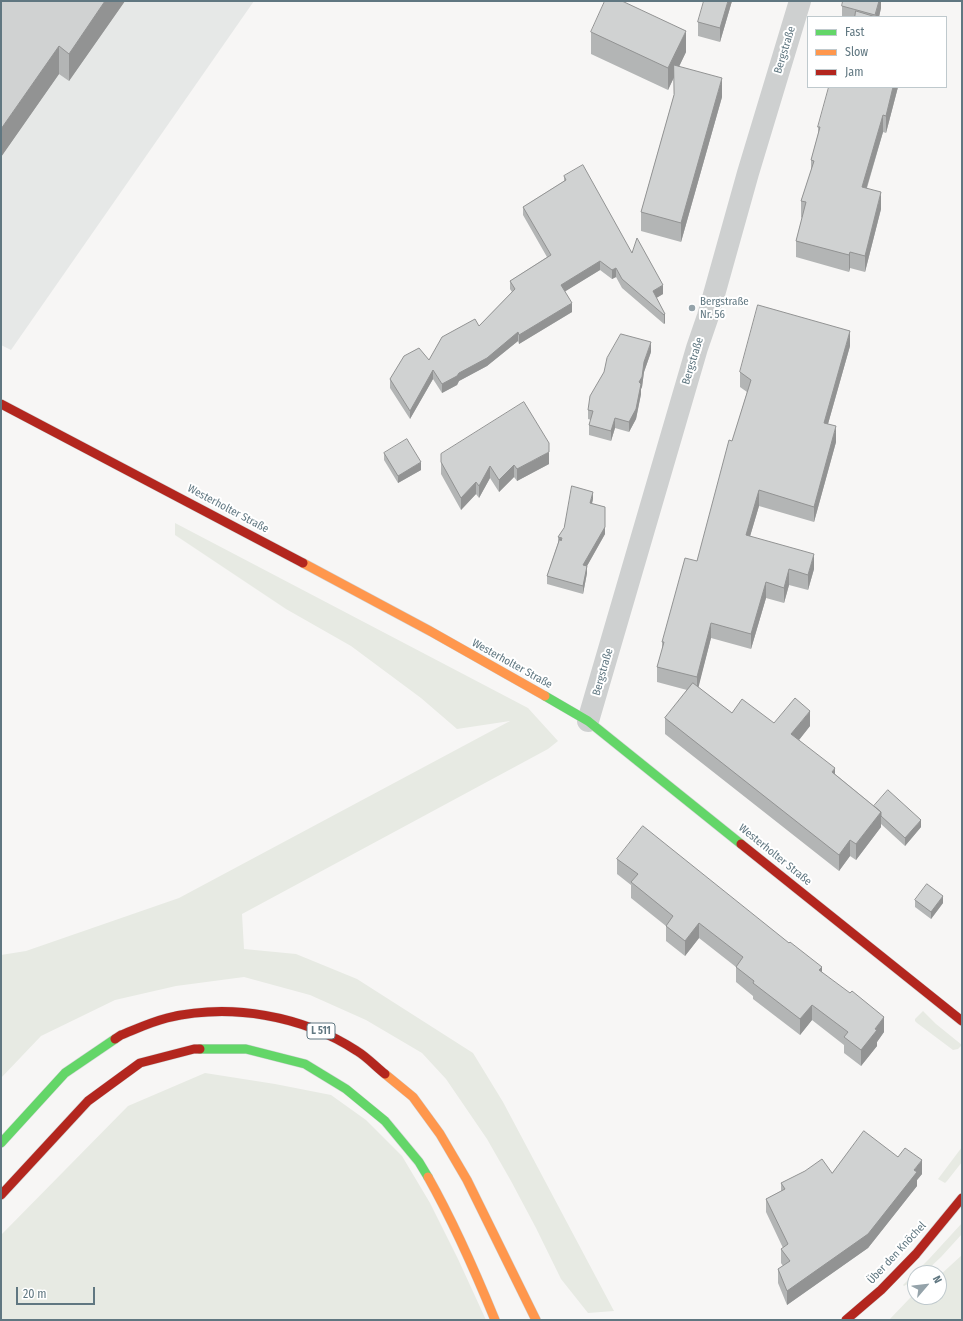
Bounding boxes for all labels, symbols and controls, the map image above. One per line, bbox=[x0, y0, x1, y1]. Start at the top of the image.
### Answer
legend bbox=[807, 16, 947, 88]
street label: Bergstraße bbox=[772, 25, 798, 75]
text: Fast bbox=[845, 25, 864, 39]
text: Slow bbox=[845, 45, 868, 59]
text: Jam bbox=[845, 65, 863, 79]
place label: Bergstraße Nr. 56 bbox=[700, 295, 749, 321]
marker: Bergstraße Nr. 56 bbox=[687, 303, 697, 313]
street label: Bergstraße bbox=[680, 336, 706, 386]
street label: Westerholter Straße bbox=[185, 482, 271, 536]
street label: Westerholter Straße bbox=[469, 636, 555, 692]
street label: Bergstraße bbox=[590, 647, 616, 697]
street label: Westerholter Straße bbox=[736, 822, 814, 888]
road number: L 511 bbox=[307, 1023, 335, 1039]
street label: Über den Knöchel bbox=[865, 1219, 929, 1287]
north arrow bbox=[907, 1265, 947, 1305]
text: N bbox=[930, 1274, 944, 1286]
scale bar bbox=[18, 1279, 97, 1305]
text: 20 m bbox=[23, 1287, 47, 1301]

